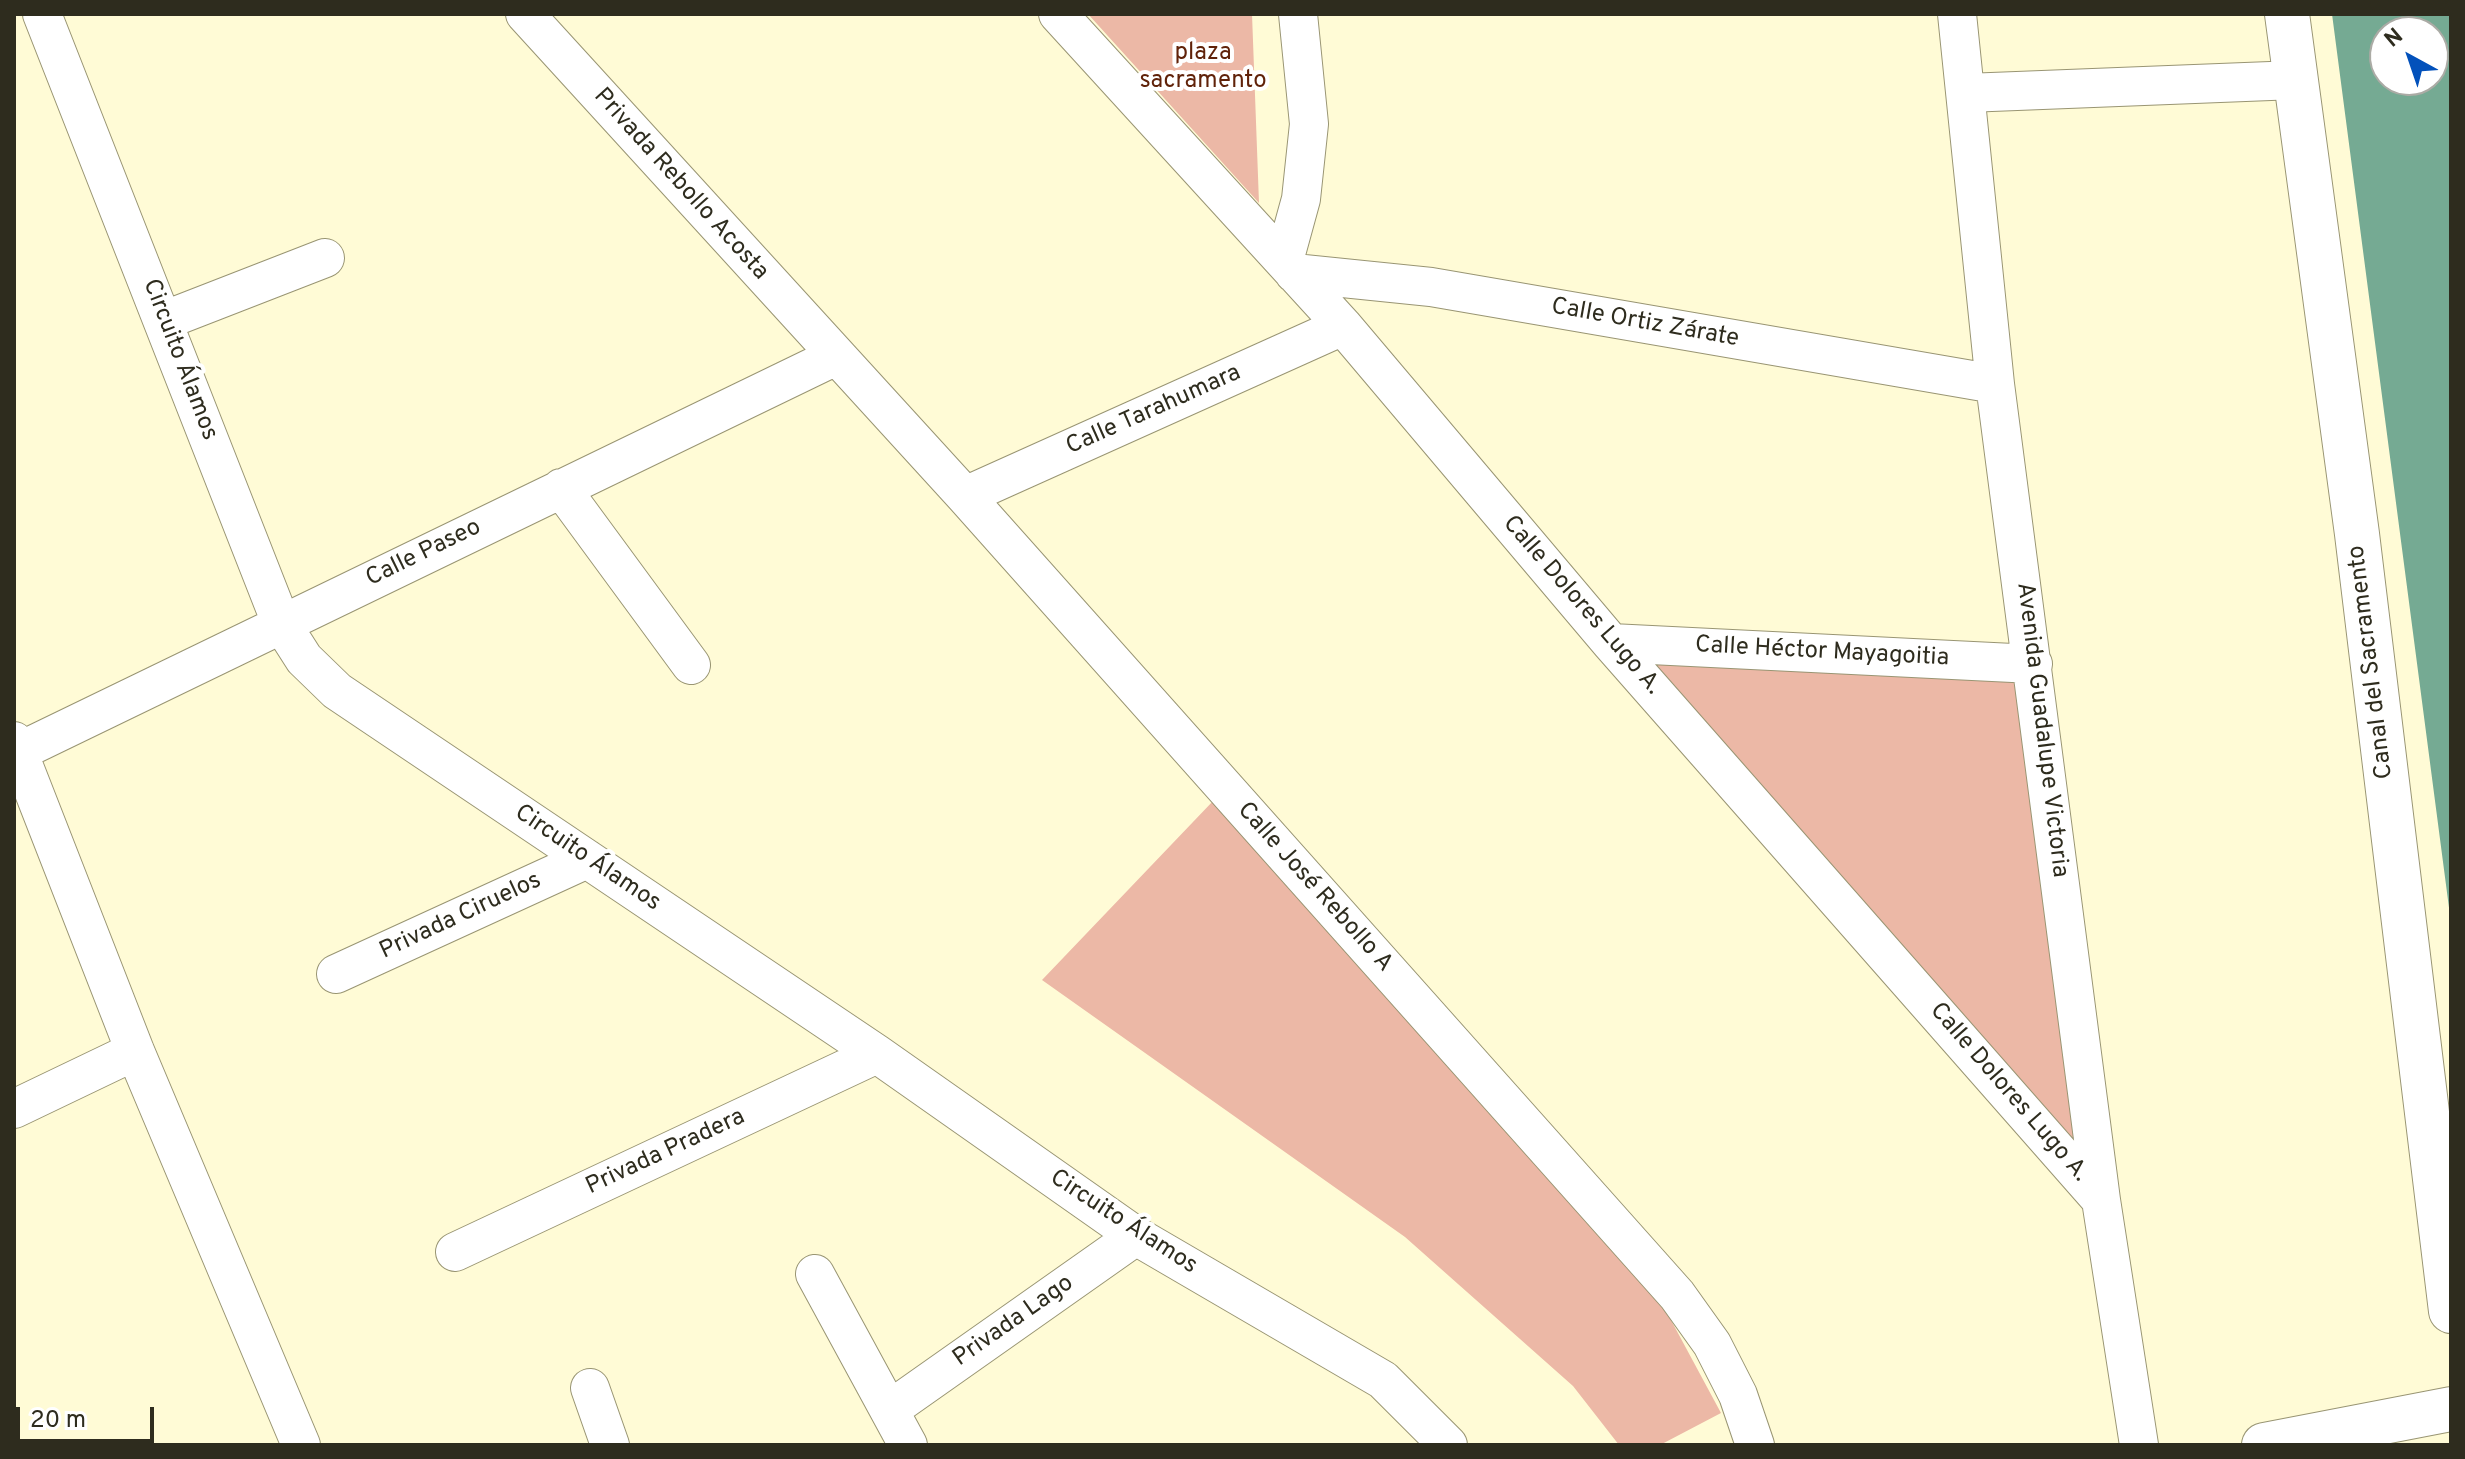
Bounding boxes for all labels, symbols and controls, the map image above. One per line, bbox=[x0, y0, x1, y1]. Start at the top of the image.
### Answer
north arrow bbox=[2369, 16, 2449, 96]
text: N bbox=[2380, 23, 2409, 54]
park label: plaza sacramento bbox=[1139, 40, 1267, 96]
street label: Privada Rebollo Acosta bbox=[586, 83, 774, 287]
street label: Circuito Álamos bbox=[135, 275, 223, 445]
street label: Calle Ortiz Zárate bbox=[1549, 293, 1741, 355]
street label: Calle Tarahumara bbox=[1062, 360, 1246, 462]
street label: Calle Dolores Lugo A. bbox=[1495, 511, 1667, 701]
street label: Calle Paseo bbox=[362, 514, 486, 594]
street label: Canal del Sacramento bbox=[2343, 543, 2401, 781]
street label: Avenida Guadalupe Victoria bbox=[2009, 581, 2073, 879]
street label: Calle Héctor Mayagoitia bbox=[1694, 632, 1950, 674]
street label: Calle José Rebollo A bbox=[1230, 797, 1398, 979]
street label: Circuito Álamos bbox=[508, 799, 666, 919]
street label: Privada Ciruelos bbox=[376, 867, 546, 967]
street label: Calle Dolores Lugo A. bbox=[1922, 998, 2094, 1188]
street label: Privada Pradera bbox=[582, 1104, 750, 1202]
street label: Circuito Álamos bbox=[1044, 1165, 1202, 1281]
street label: Privada Lago bbox=[948, 1270, 1080, 1374]
scale bar bbox=[20, 1391, 158, 1441]
text: 20 m bbox=[30, 1406, 86, 1436]

